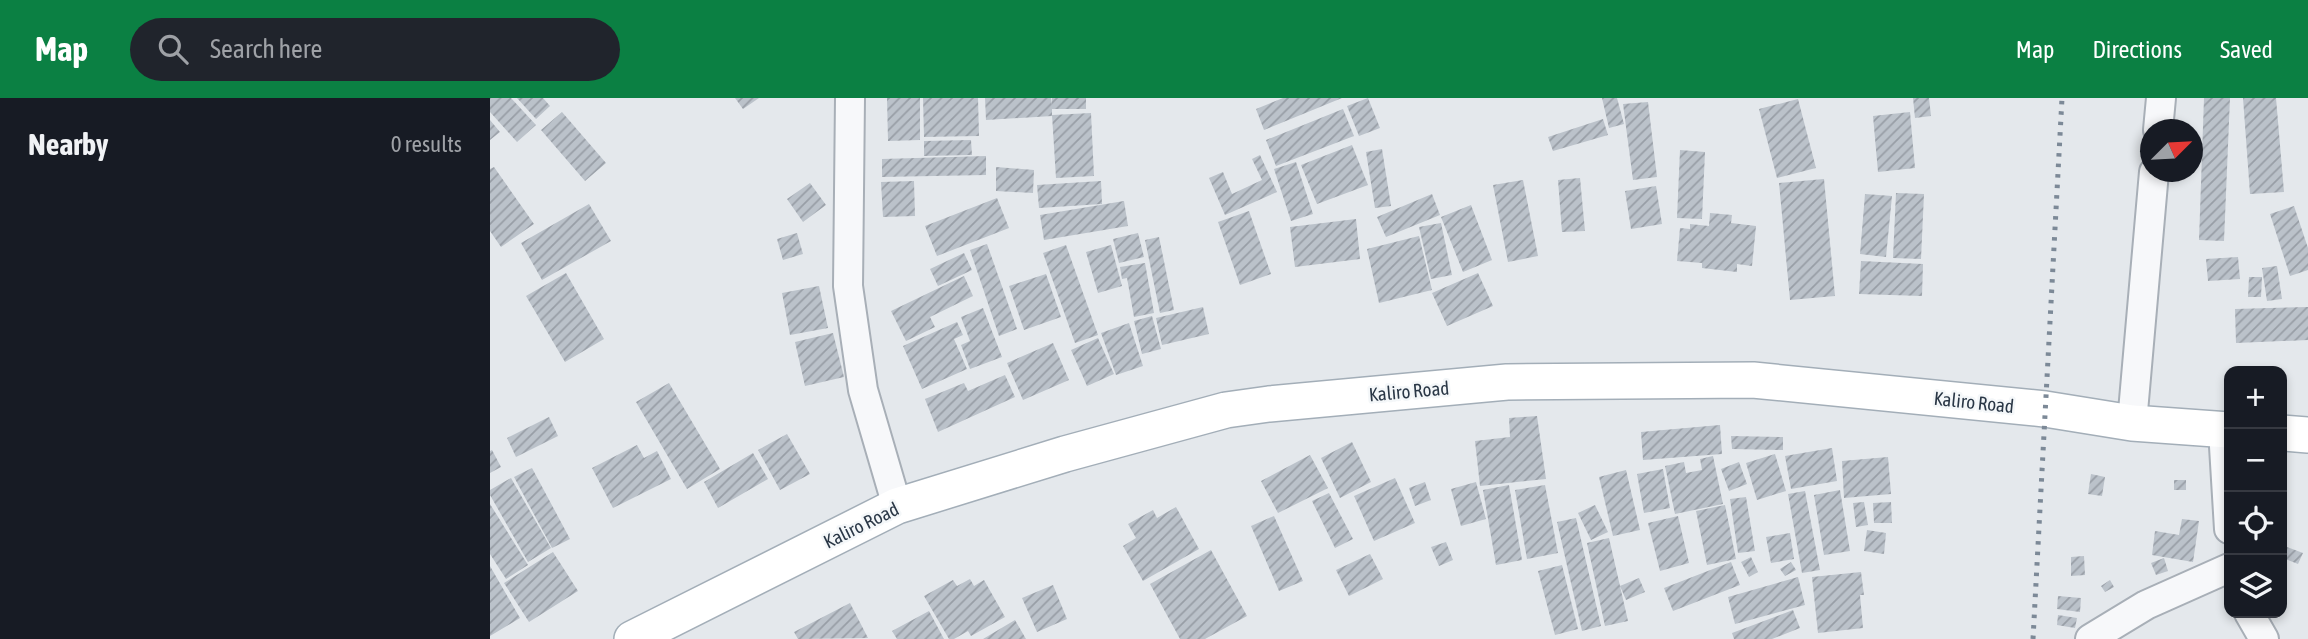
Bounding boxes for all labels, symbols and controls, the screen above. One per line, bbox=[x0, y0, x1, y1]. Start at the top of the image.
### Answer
search box bbox=[130, 18, 620, 81]
text: Map bbox=[35, 30, 88, 68]
icon: search bbox=[154, 30, 192, 68]
text: Search here bbox=[210, 34, 322, 64]
text: Map bbox=[2016, 36, 2054, 63]
text: Directions bbox=[2092, 36, 2182, 63]
text: Saved bbox=[2220, 36, 2273, 63]
north arrow bbox=[2140, 119, 2203, 182]
text: Nearby bbox=[28, 127, 108, 161]
text: 0 results bbox=[391, 131, 462, 157]
map controls bbox=[2224, 366, 2287, 618]
button: + bbox=[2224, 366, 2287, 429]
street label: Kaliro Road bbox=[1368, 377, 1450, 405]
street label: Kaliro Road bbox=[1933, 387, 2015, 417]
button: − bbox=[2224, 429, 2287, 492]
button: locate bbox=[2224, 492, 2287, 555]
street label: Kaliro Road bbox=[820, 497, 902, 553]
button: layers bbox=[2224, 555, 2287, 618]

